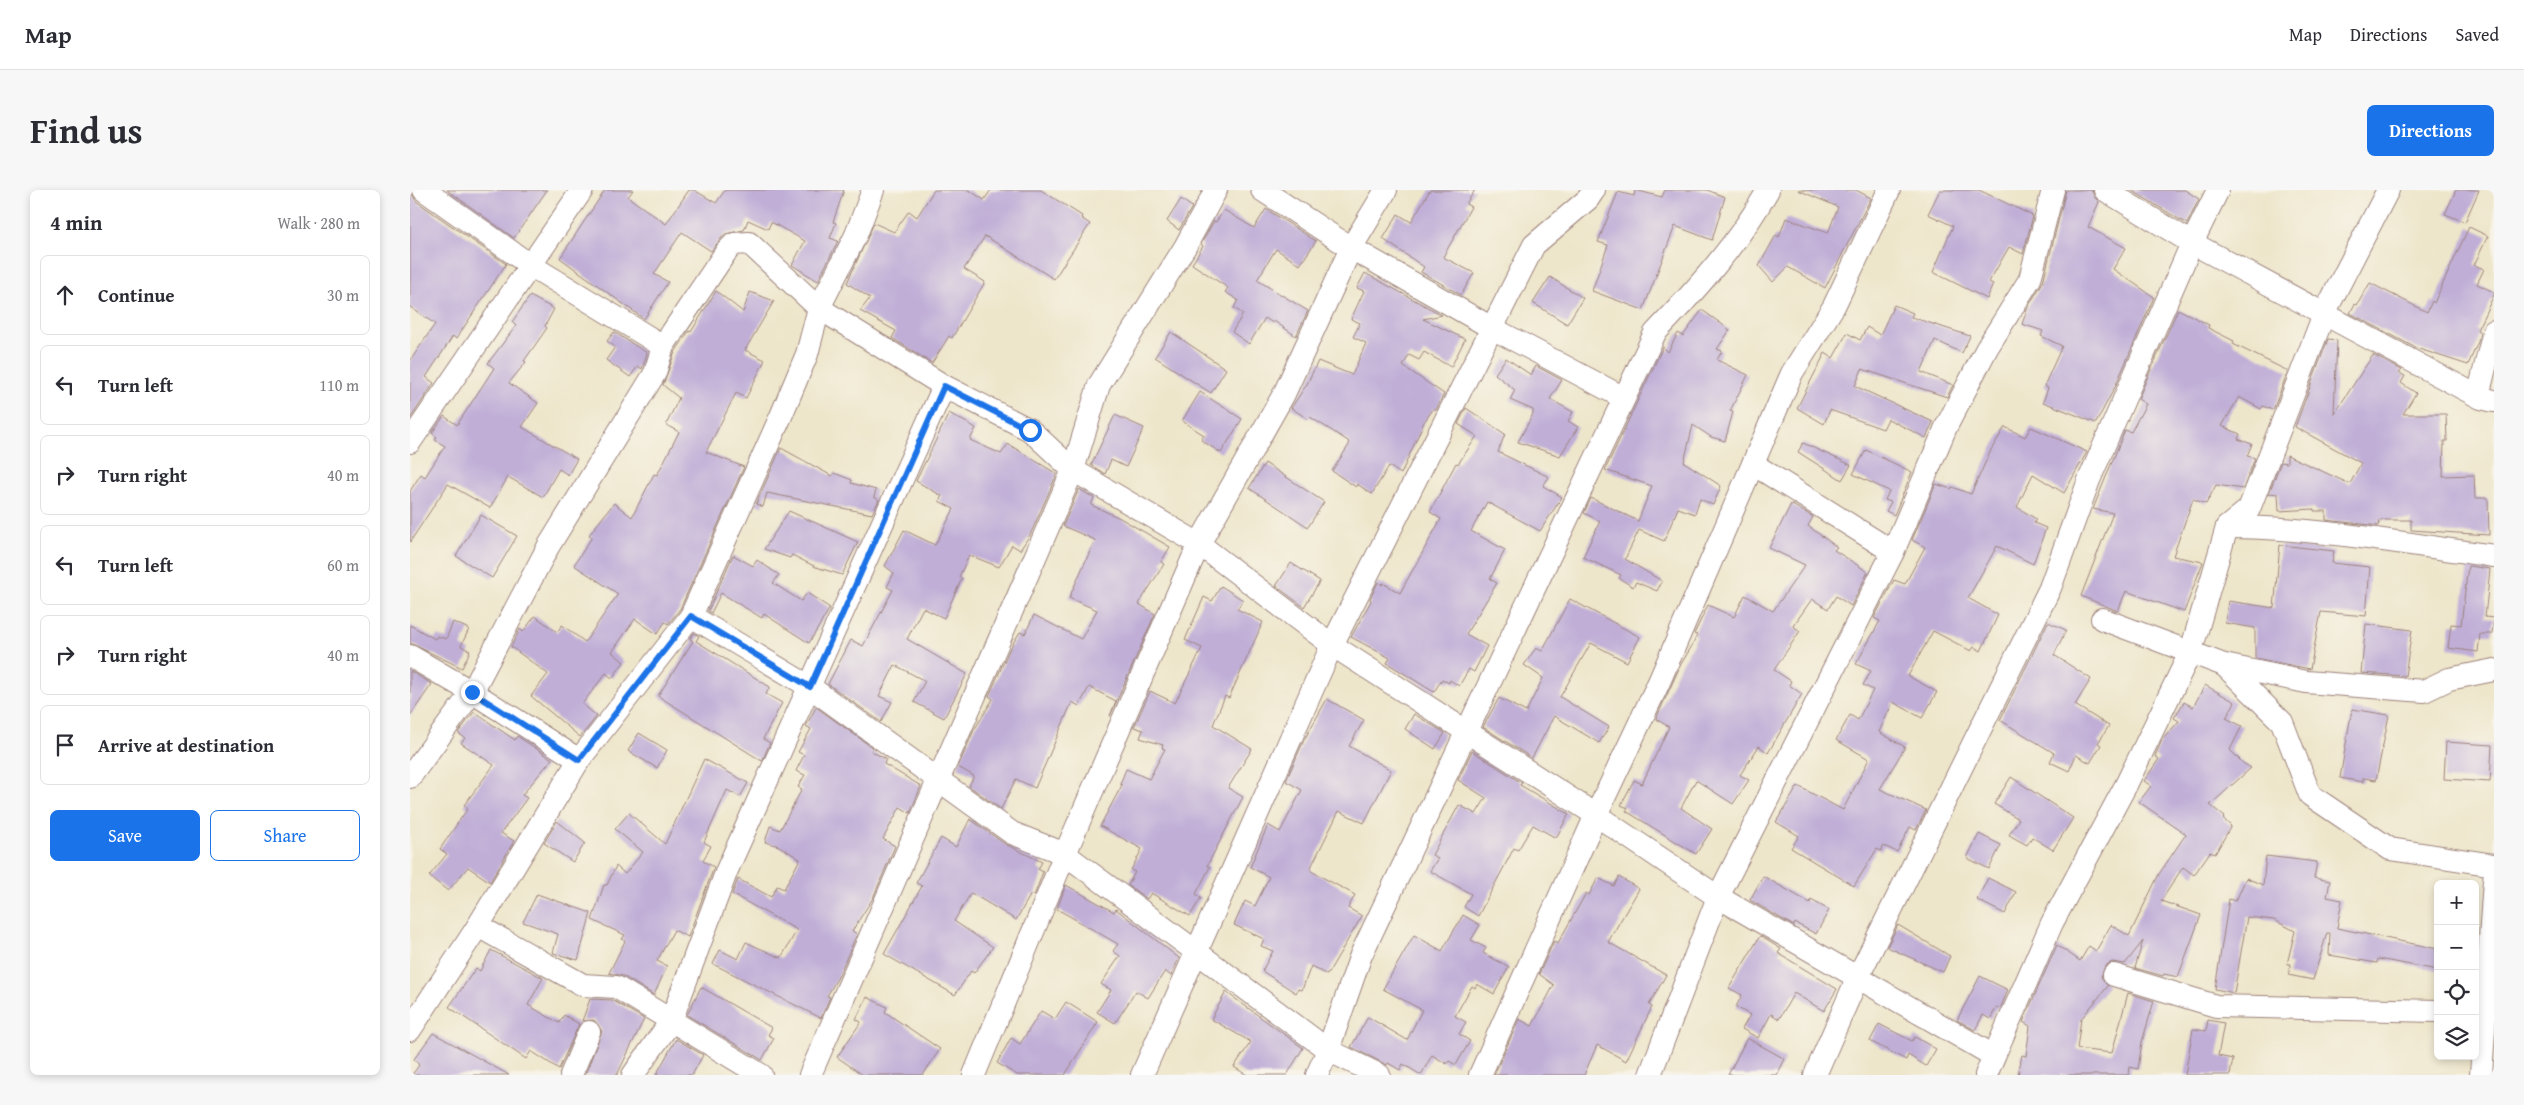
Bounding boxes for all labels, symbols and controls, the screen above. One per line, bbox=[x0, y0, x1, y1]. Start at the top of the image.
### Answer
text: Map bbox=[25, 17, 72, 52]
text: Map bbox=[2289, 21, 2322, 48]
text: Directions bbox=[2350, 21, 2427, 48]
text: Saved bbox=[2455, 21, 2499, 48]
text: Find us bbox=[30, 105, 143, 156]
button: Directions bbox=[2367, 105, 2494, 156]
text: 4 min bbox=[50, 207, 102, 238]
text: Walk · 280 m bbox=[277, 211, 360, 235]
icon: ahead bbox=[51, 281, 79, 309]
text: Continue bbox=[98, 281, 175, 309]
text: 30 m bbox=[327, 283, 359, 307]
icon: left bbox=[51, 371, 79, 399]
text: Turn left bbox=[98, 371, 173, 399]
text: 110 m bbox=[319, 373, 359, 397]
route start bbox=[1019, 419, 1042, 442]
icon: right bbox=[51, 461, 79, 489]
text: Turn right bbox=[98, 461, 187, 489]
text: 40 m bbox=[327, 463, 359, 487]
icon: left bbox=[51, 551, 79, 579]
text: Turn left bbox=[98, 551, 173, 579]
text: 60 m bbox=[327, 553, 359, 577]
icon: right bbox=[51, 641, 79, 669]
text: Turn right bbox=[98, 641, 187, 669]
text: 40 m bbox=[327, 643, 359, 667]
route end bbox=[461, 681, 484, 704]
icon: arrive bbox=[51, 731, 79, 759]
text: Arrive at destination bbox=[98, 731, 274, 759]
button: Save bbox=[50, 810, 200, 861]
button: Share bbox=[210, 810, 360, 861]
map controls bbox=[2434, 880, 2479, 1060]
button: + bbox=[2434, 880, 2479, 925]
button: − bbox=[2434, 925, 2479, 970]
button: locate bbox=[2434, 970, 2479, 1015]
button: layers bbox=[2434, 1015, 2479, 1060]

